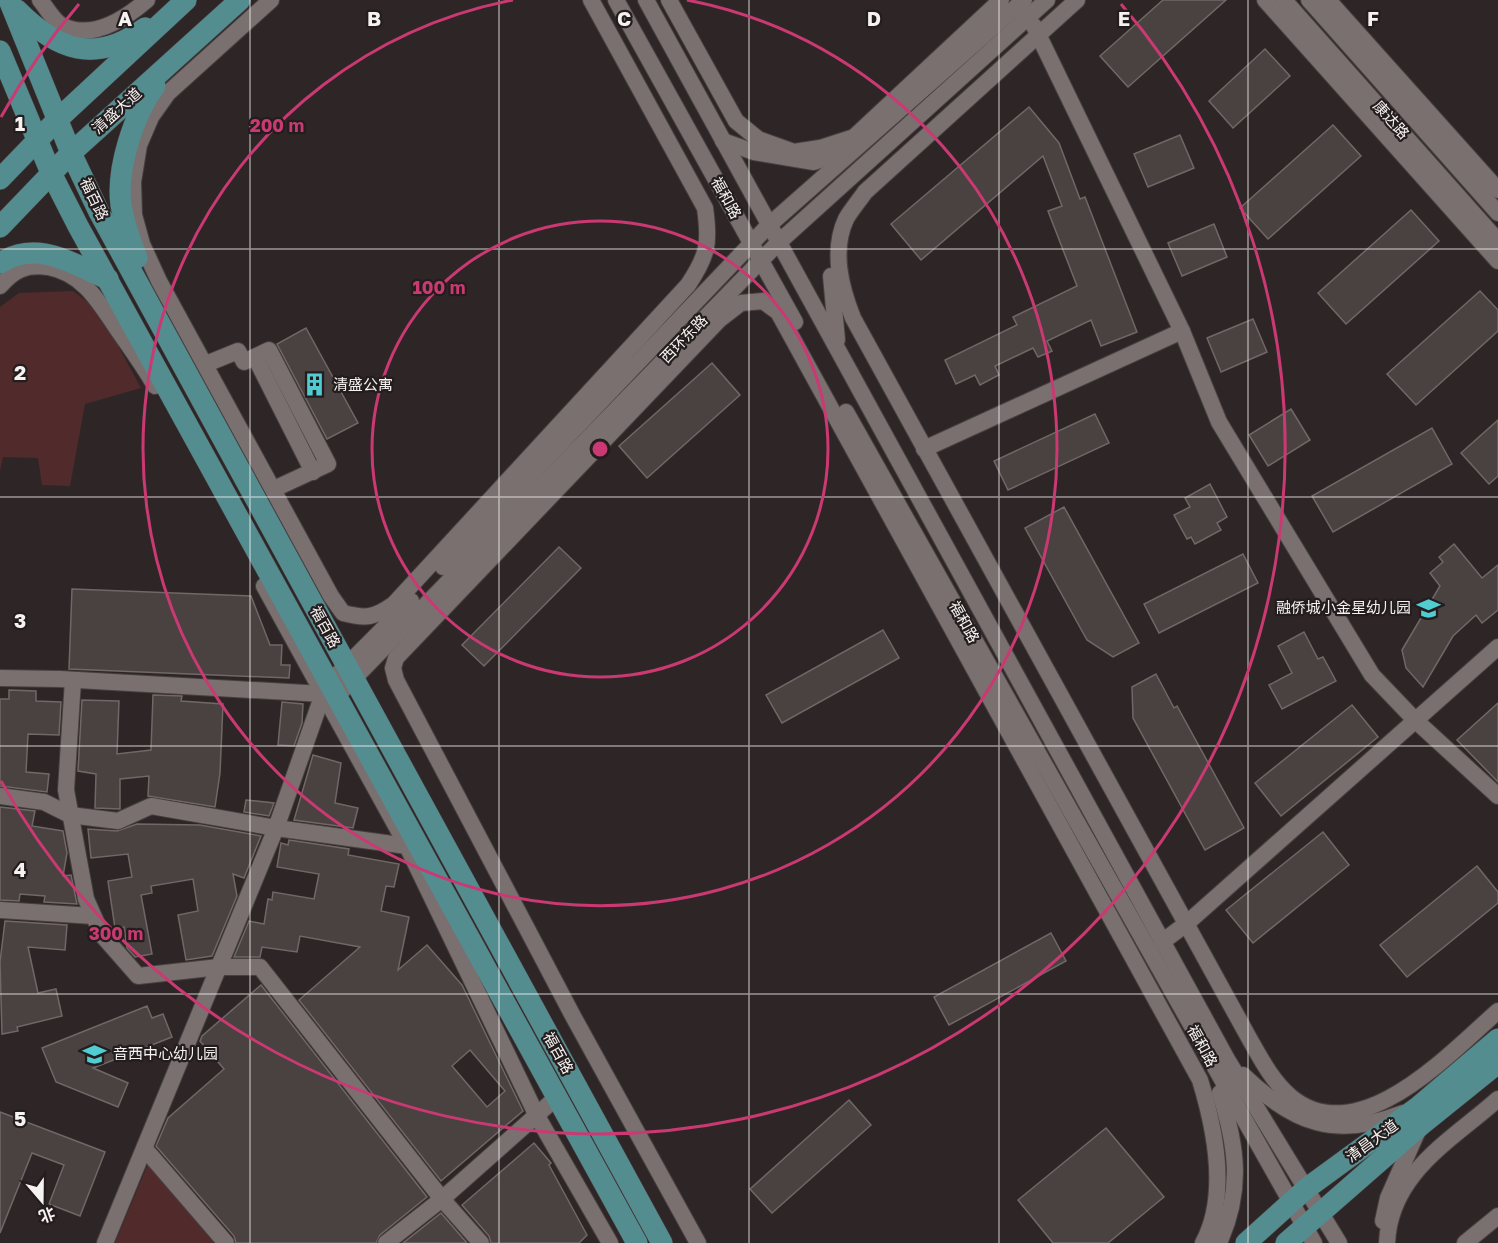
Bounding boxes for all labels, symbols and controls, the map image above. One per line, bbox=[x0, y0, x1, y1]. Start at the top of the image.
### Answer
text: A bbox=[118, 6, 132, 30]
text: B bbox=[367, 6, 381, 30]
text: C bbox=[617, 6, 631, 30]
text: D bbox=[867, 6, 881, 30]
text: E bbox=[1118, 6, 1130, 30]
text: F bbox=[1367, 6, 1379, 30]
street label: 清盛大道 bbox=[88, 83, 145, 137]
street label: 康达路 bbox=[1370, 97, 1413, 142]
text: 1 bbox=[15, 111, 25, 135]
text: 200 m bbox=[250, 114, 304, 136]
street label: 福和路 bbox=[708, 173, 746, 222]
street label: 福百路 bbox=[77, 174, 113, 223]
text: 100 m bbox=[413, 276, 465, 298]
street label: 西环东路 bbox=[656, 310, 711, 366]
text: 2 bbox=[14, 360, 26, 384]
building icon: 清盛公寓 bbox=[302, 372, 328, 398]
place label: 清盛公寓 bbox=[333, 375, 393, 393]
centre of rings bbox=[590, 439, 610, 459]
school or university icon: 融侨城小金星幼儿园 bbox=[1416, 595, 1442, 621]
street label: 福和路 bbox=[946, 597, 984, 646]
place label: 融侨城小金星幼儿园 bbox=[1276, 598, 1411, 616]
street label: 福百路 bbox=[307, 602, 345, 651]
text: 3 bbox=[14, 608, 26, 632]
text: 4 bbox=[14, 857, 26, 881]
text: 300 m bbox=[89, 922, 143, 944]
street label: 福和路 bbox=[1184, 1021, 1222, 1070]
street label: 福百路 bbox=[540, 1028, 578, 1077]
school or university icon: 音西中心幼儿园 bbox=[82, 1041, 108, 1067]
place label: 音西中心幼儿园 bbox=[113, 1044, 218, 1062]
text: 5 bbox=[14, 1106, 26, 1130]
street label: 清昌大道 bbox=[1342, 1115, 1401, 1165]
north arrow bbox=[12, 1171, 72, 1231]
text: 北 bbox=[36, 1203, 58, 1227]

